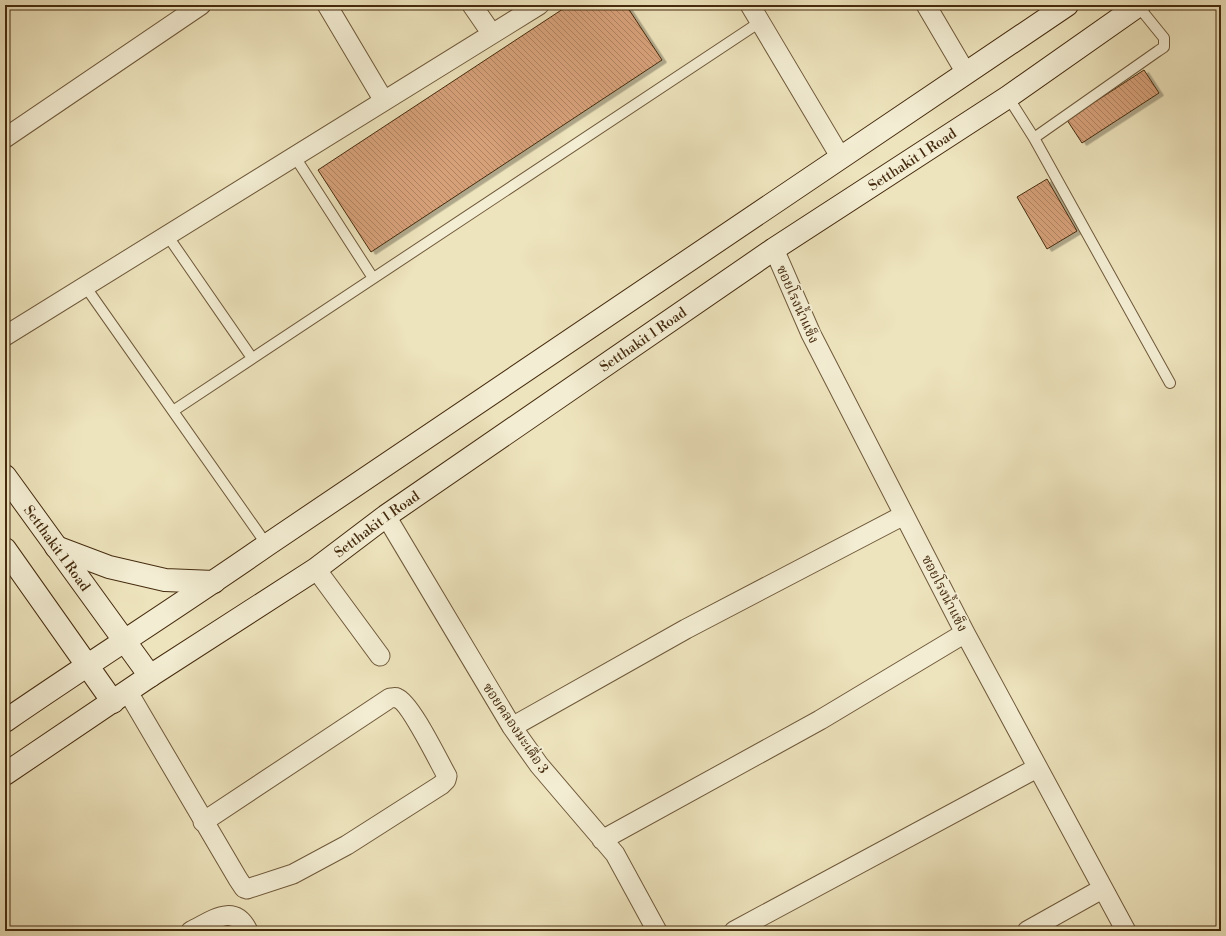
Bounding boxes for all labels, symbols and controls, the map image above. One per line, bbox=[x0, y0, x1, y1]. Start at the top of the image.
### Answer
street label: Setthakit 1 Road bbox=[865, 125, 960, 195]
street label: ซอยโรงน้ำแข็ง bbox=[772, 262, 824, 346]
street label: Setthakit 1 Road bbox=[596, 304, 690, 376]
street label: Setthakit 1 Road bbox=[331, 488, 423, 562]
street label: Setthakit 1 Road bbox=[19, 502, 94, 595]
street label: ซอยโรงน้ำแข็ง bbox=[917, 551, 973, 635]
street label: ซอยคลองมะเดื่อ 3 bbox=[478, 679, 554, 778]

